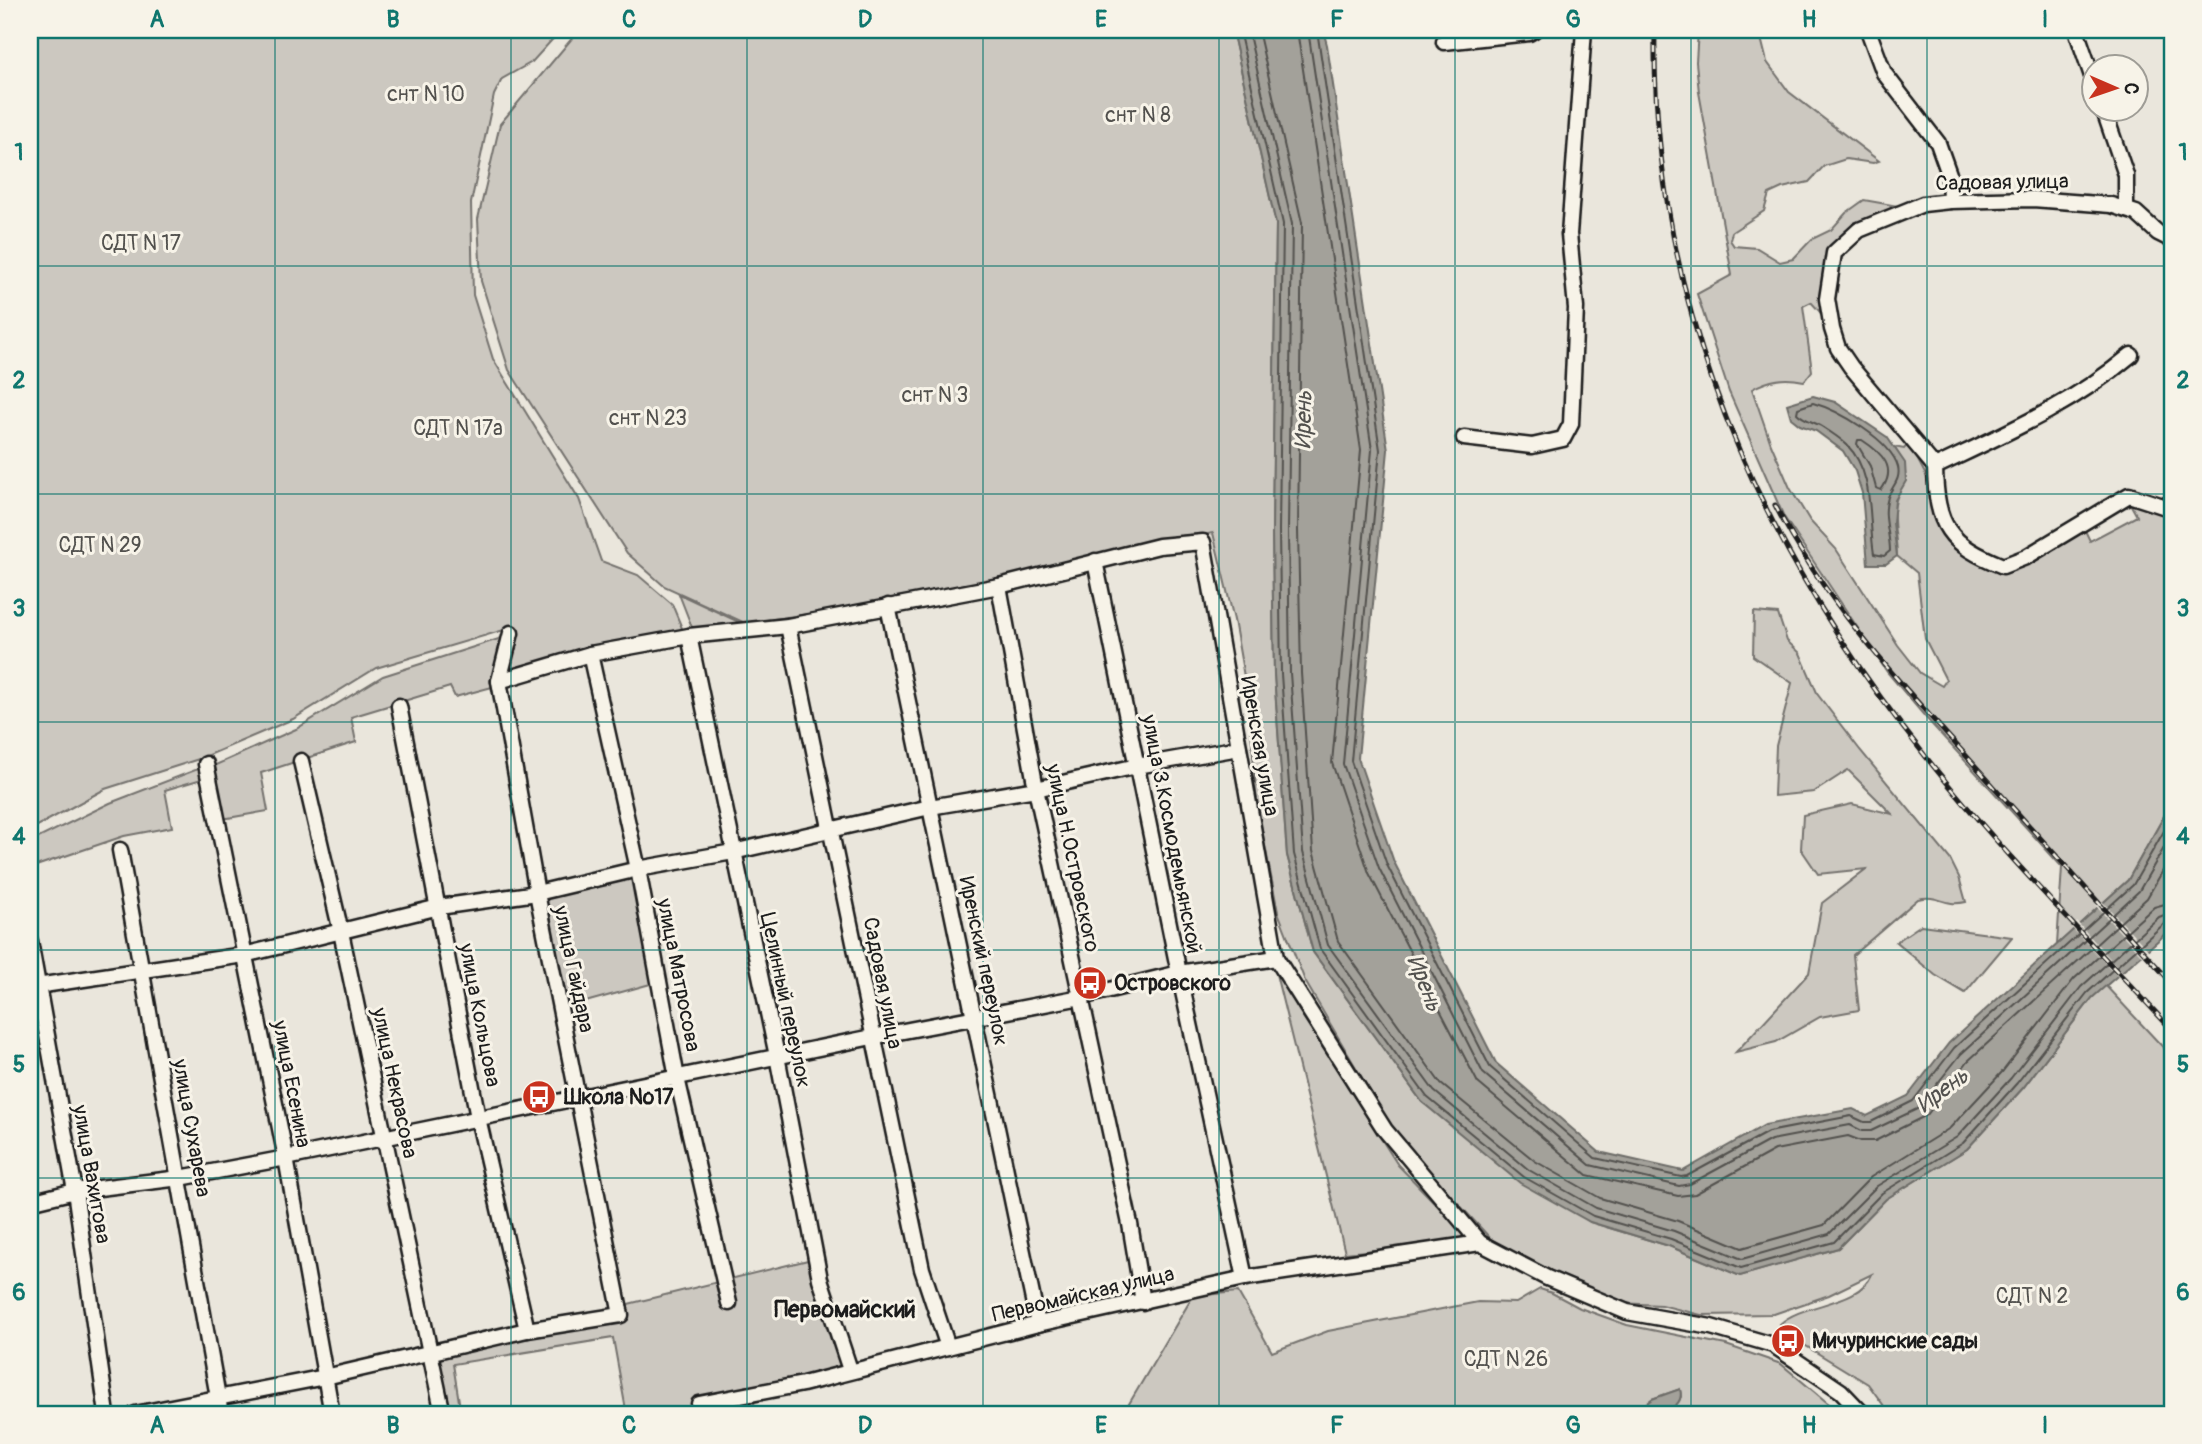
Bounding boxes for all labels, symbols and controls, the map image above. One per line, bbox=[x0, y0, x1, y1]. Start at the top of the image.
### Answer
text: A bbox=[150, 5, 165, 34]
text: B bbox=[386, 5, 400, 34]
text: C bbox=[622, 5, 636, 34]
text: D bbox=[858, 5, 872, 34]
text: E bbox=[1095, 5, 1107, 34]
text: F bbox=[1330, 5, 1344, 34]
text: G bbox=[1565, 5, 1581, 34]
text: H bbox=[1802, 5, 1816, 34]
text: I bbox=[2042, 5, 2048, 34]
north arrow bbox=[2080, 52, 2150, 122]
park label: снт N 10 bbox=[387, 81, 465, 108]
text: С bbox=[2119, 82, 2143, 95]
park label: снт N 8 bbox=[1105, 102, 1171, 129]
text: 1 bbox=[15, 138, 24, 167]
text: 1 bbox=[2179, 138, 2188, 167]
street label: Садовая улица bbox=[1935, 168, 2069, 197]
park label: СДТ N 17 bbox=[101, 230, 181, 257]
text: 2 bbox=[13, 366, 26, 395]
text: 2 bbox=[2177, 366, 2190, 395]
park label: снт N 3 bbox=[902, 382, 968, 409]
water label: Ирень bbox=[1288, 390, 1319, 449]
park label: снт N 23 bbox=[609, 405, 687, 432]
park label: СДТ N 17а bbox=[413, 415, 503, 442]
park label: СДТ N 29 bbox=[58, 532, 142, 559]
text: 3 bbox=[13, 594, 25, 623]
text: 3 bbox=[2177, 594, 2189, 623]
street label: Иренская улица bbox=[1234, 674, 1285, 818]
street label: улица З.Космодемьянской bbox=[1135, 711, 1208, 956]
street label: улица Н.Островского bbox=[1039, 761, 1106, 955]
text: 4 bbox=[12, 822, 26, 851]
text: 4 bbox=[2176, 822, 2190, 851]
street label: Иренский переулок bbox=[952, 874, 1015, 1048]
street label: улица Матросова bbox=[650, 895, 707, 1054]
street label: улица Гайдара bbox=[547, 902, 600, 1035]
street label: Целинный переулок bbox=[754, 910, 817, 1090]
street label: Садовая улица bbox=[857, 915, 908, 1051]
street label: улица Кольцова bbox=[452, 940, 507, 1089]
water label: Ирень bbox=[1400, 951, 1449, 1016]
bus stop icon: Островского bbox=[1071, 964, 1109, 1002]
place label: Островского bbox=[1114, 970, 1232, 997]
street label: улица Некрасова bbox=[365, 1004, 424, 1161]
street label: улица Есенина bbox=[266, 1017, 317, 1150]
text: 5 bbox=[13, 1050, 25, 1079]
text: 5 bbox=[2177, 1050, 2189, 1079]
street label: улица Сухарева bbox=[166, 1056, 217, 1199]
water label: Ирень bbox=[1910, 1061, 1975, 1119]
bus stop icon: Школа №17 bbox=[520, 1078, 558, 1116]
place label: Школа №17 bbox=[563, 1084, 674, 1111]
street label: улица Вахитова bbox=[66, 1102, 117, 1245]
street label: Первомайская улица bbox=[989, 1260, 1177, 1329]
text: 6 bbox=[12, 1278, 26, 1307]
text: 6 bbox=[2176, 1278, 2190, 1307]
park label: СДТ N 2 bbox=[1996, 1283, 2068, 1310]
district label: Первомайский bbox=[774, 1295, 916, 1324]
bus stop icon: Мичуринские сады bbox=[1769, 1322, 1807, 1360]
place label: Мичуринские сады bbox=[1812, 1328, 1978, 1355]
park label: СДТ N 26 bbox=[1464, 1346, 1548, 1373]
text: A bbox=[150, 1411, 165, 1440]
text: B bbox=[386, 1411, 400, 1440]
text: C bbox=[622, 1411, 636, 1440]
text: D bbox=[858, 1411, 872, 1440]
text: E bbox=[1095, 1411, 1107, 1440]
text: F bbox=[1330, 1411, 1344, 1440]
text: G bbox=[1565, 1411, 1581, 1440]
text: H bbox=[1802, 1411, 1816, 1440]
text: I bbox=[2042, 1411, 2048, 1440]

